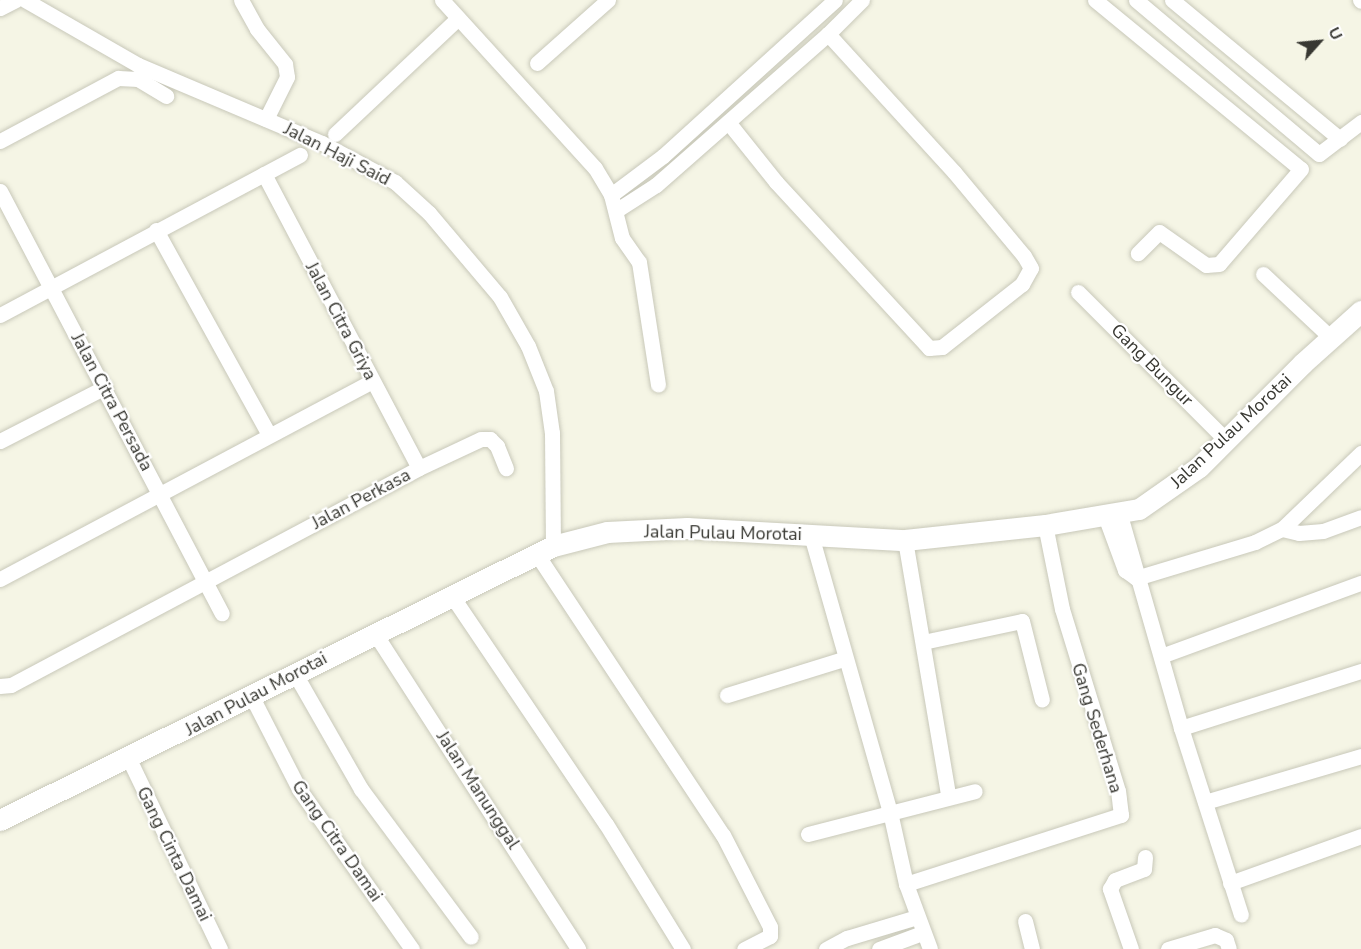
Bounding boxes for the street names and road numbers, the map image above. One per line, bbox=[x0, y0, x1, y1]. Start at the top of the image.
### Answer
street label: Jalan Haji Said bbox=[280, 118, 394, 190]
street label: Jalan Citra Griya bbox=[301, 258, 381, 384]
street label: Gang Bungur bbox=[1106, 319, 1198, 411]
street label: Jalan Citra Persada bbox=[66, 329, 158, 475]
street label: Jalan Pulau Morotai bbox=[1166, 369, 1296, 493]
street label: Jalan Perkasa bbox=[308, 464, 414, 534]
street label: Jalan Pulau Morotai bbox=[644, 521, 802, 545]
street label: Jalan Pulau Morotai bbox=[181, 647, 331, 741]
street label: Gang Sederhana bbox=[1067, 660, 1127, 796]
street label: Jalan Manunggal bbox=[432, 727, 524, 853]
street label: Gang Citra Damai bbox=[287, 776, 387, 906]
street label: Gang Cinta Damai bbox=[132, 783, 216, 925]

